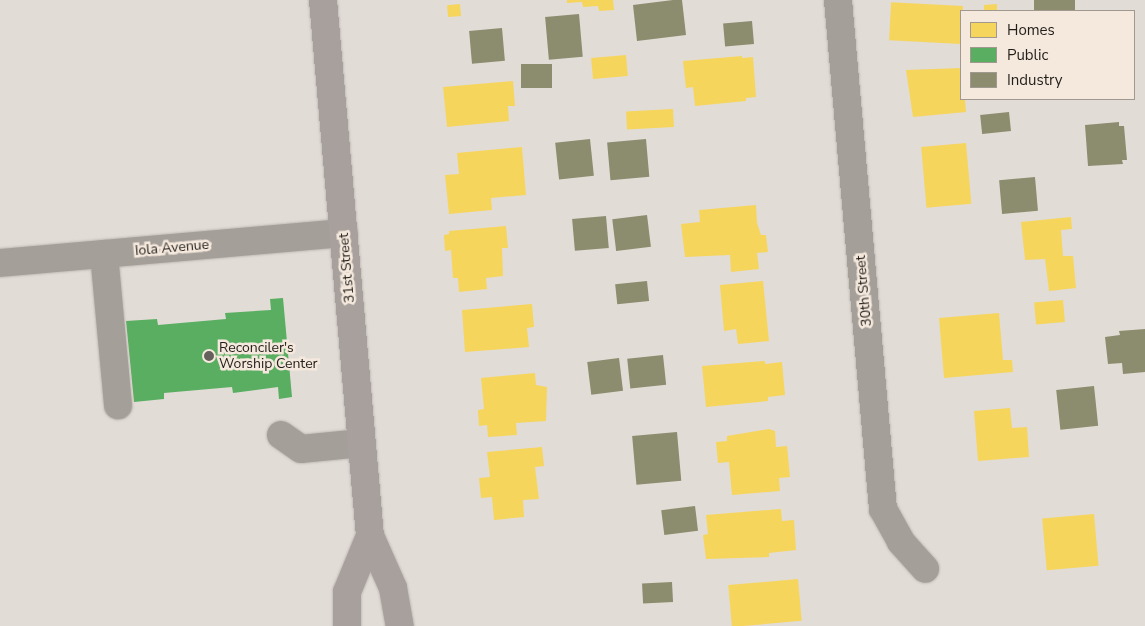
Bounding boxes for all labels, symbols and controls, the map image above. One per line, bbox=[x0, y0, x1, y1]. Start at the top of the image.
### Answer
legend bbox=[960, 10, 1135, 100]
text: Homes bbox=[1007, 20, 1055, 40]
text: Public bbox=[1007, 45, 1048, 65]
text: Industry bbox=[1007, 70, 1062, 90]
street label: 31st Street bbox=[336, 232, 358, 304]
street label: Iola Avenue bbox=[134, 236, 210, 260]
street label: 30th Street bbox=[853, 255, 875, 327]
place label: Reconciler's Worship Center bbox=[219, 340, 318, 372]
marker: Reconciler's Worship Center bbox=[203, 350, 215, 362]

